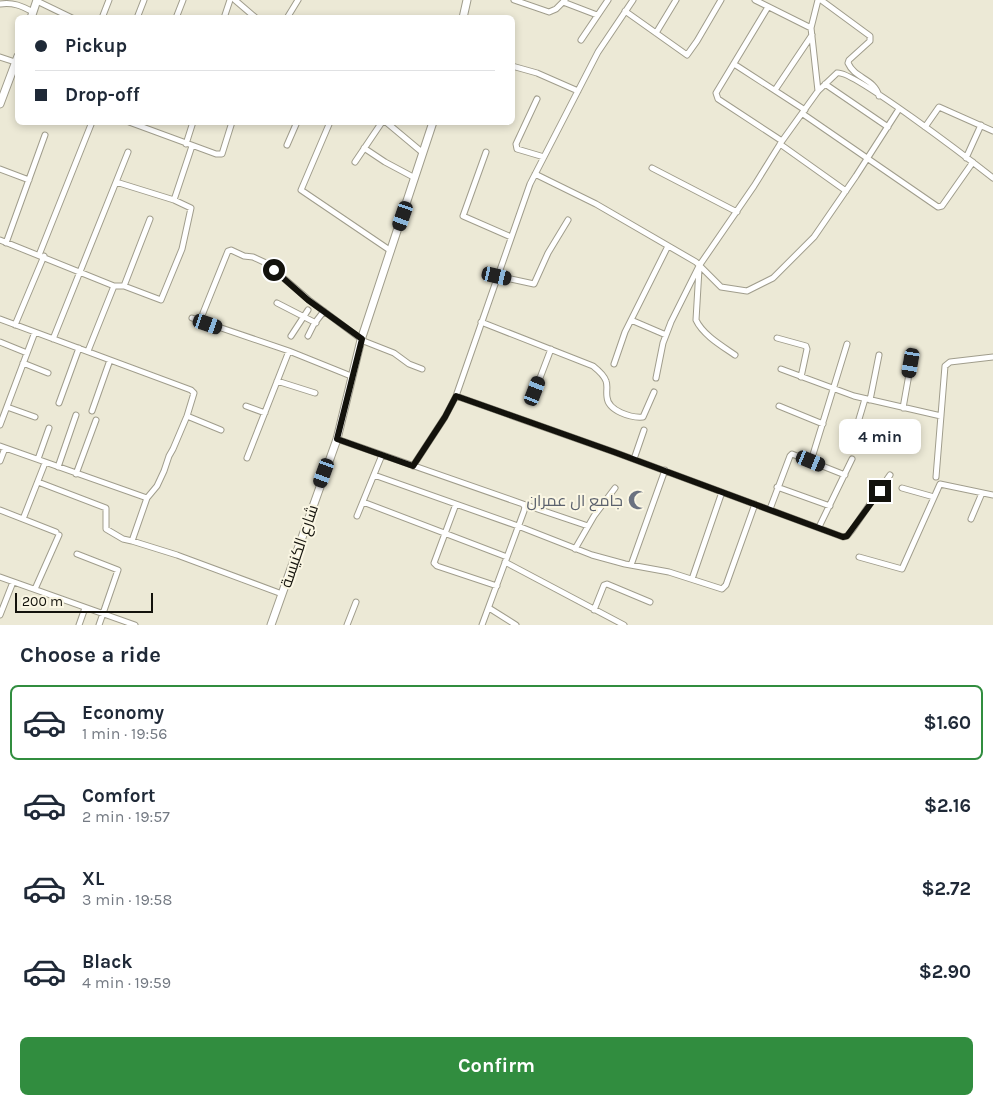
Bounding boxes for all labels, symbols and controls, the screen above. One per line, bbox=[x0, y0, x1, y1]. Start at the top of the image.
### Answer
text: Pickup bbox=[65, 35, 127, 57]
text: Drop-off bbox=[65, 84, 140, 106]
car bbox=[391, 199, 414, 233]
route start bbox=[263, 259, 285, 281]
car bbox=[480, 265, 513, 287]
car bbox=[191, 312, 224, 336]
car bbox=[901, 347, 920, 379]
car bbox=[522, 374, 547, 408]
callout: 4 min bbox=[839, 418, 921, 454]
text: 4 min bbox=[858, 427, 902, 446]
car bbox=[794, 448, 827, 474]
car bbox=[311, 456, 336, 490]
route end bbox=[869, 480, 891, 502]
mosque icon: جامع ال عمران bbox=[627, 489, 649, 511]
place label: جامع ال عمران bbox=[526, 491, 623, 512]
street label: شارع الكنيسة bbox=[276, 502, 324, 591]
scale bar bbox=[15, 590, 152, 613]
text: 200 m bbox=[22, 593, 63, 610]
text: Choose a ride bbox=[20, 642, 161, 668]
icon: car bbox=[22, 700, 67, 745]
text: Economy bbox=[82, 702, 164, 724]
text: $1.60 bbox=[923, 712, 971, 734]
text: 1 min · 19:56 bbox=[82, 724, 167, 743]
icon: car bbox=[22, 783, 67, 828]
text: Comfort bbox=[82, 785, 156, 807]
text: $2.16 bbox=[924, 795, 971, 817]
text: 2 min · 19:57 bbox=[82, 807, 170, 826]
icon: car bbox=[22, 866, 67, 911]
text: XL bbox=[82, 868, 104, 890]
text: $2.72 bbox=[921, 878, 971, 900]
text: 3 min · 19:58 bbox=[82, 890, 172, 909]
icon: car bbox=[22, 949, 67, 994]
text: Black bbox=[82, 951, 133, 973]
text: $2.90 bbox=[919, 961, 971, 983]
text: 4 min · 19:59 bbox=[82, 973, 171, 992]
button: Confirm bbox=[20, 1037, 973, 1095]

